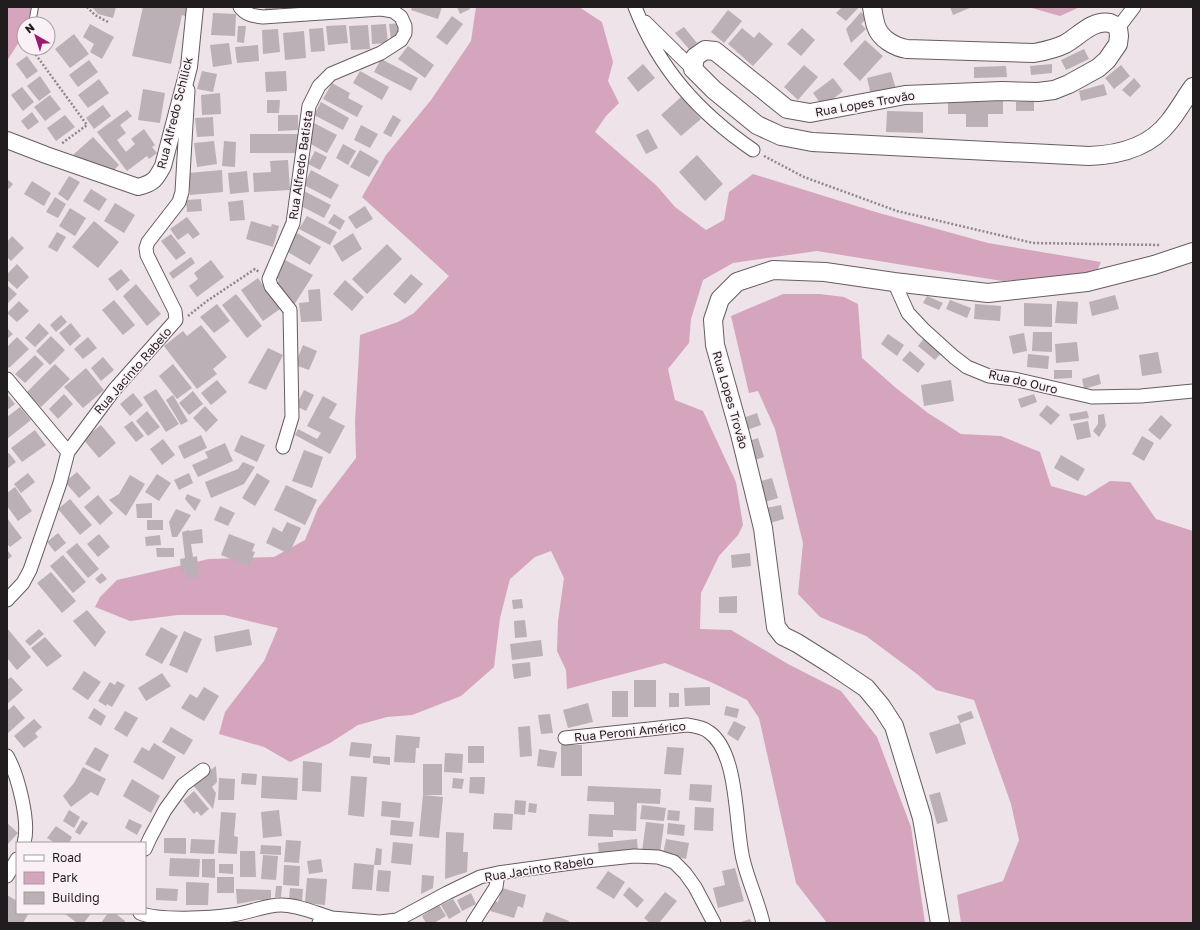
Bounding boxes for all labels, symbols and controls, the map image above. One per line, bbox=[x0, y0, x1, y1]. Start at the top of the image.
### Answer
north arrow bbox=[16, 16, 56, 56]
text: N bbox=[22, 20, 37, 36]
street label: Rua Alfredo Schilick bbox=[153, 55, 196, 171]
street label: Rua Lopes Trovão bbox=[814, 87, 916, 120]
street label: Rua Alfredo Batista bbox=[285, 109, 316, 221]
street label: Rua Jacinto Rabelo bbox=[91, 324, 175, 417]
street label: Rua Lopes Trovão bbox=[709, 349, 752, 450]
street label: Rua do Ouro bbox=[987, 366, 1059, 397]
street label: Rua Peroni Américo bbox=[573, 718, 687, 745]
legend bbox=[16, 842, 146, 914]
text: Road bbox=[52, 850, 81, 865]
street label: Rua Jacinto Rabelo bbox=[483, 852, 595, 885]
text: Park bbox=[52, 870, 78, 885]
text: Building bbox=[52, 890, 100, 905]

